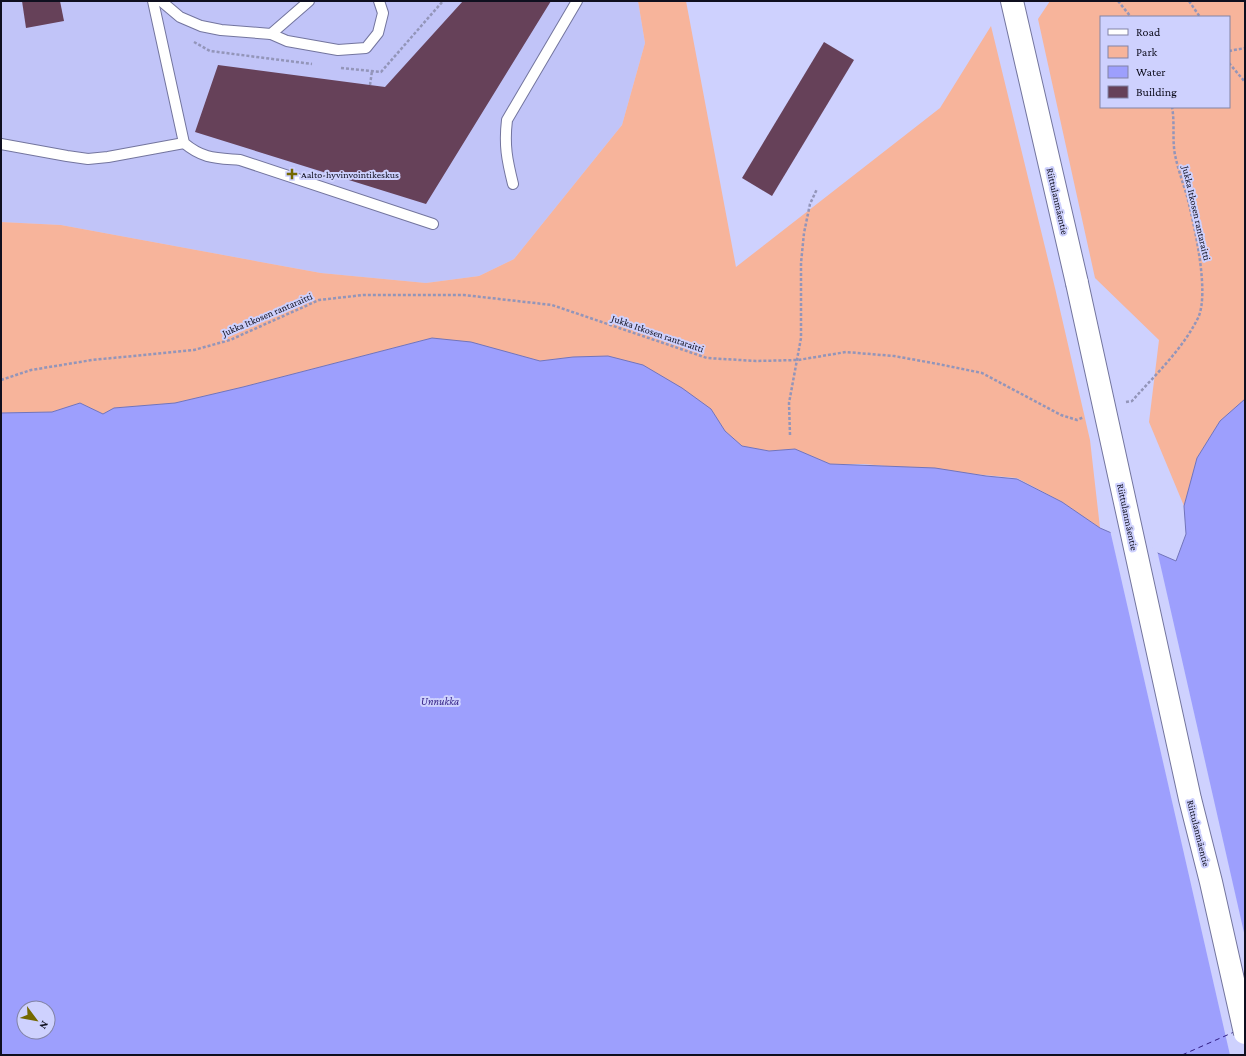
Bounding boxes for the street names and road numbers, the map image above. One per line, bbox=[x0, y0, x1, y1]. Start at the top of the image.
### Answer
street label: Jukka Itkosen rantaraitti bbox=[1180, 164, 1213, 262]
street label: Riittulanmäentie bbox=[1044, 167, 1071, 236]
street label: Jukka Itkosen rantaraitti bbox=[219, 290, 314, 339]
street label: Jukka Itkosen rantaraitti bbox=[609, 312, 706, 355]
street label: Riittulanmäentie bbox=[1115, 483, 1140, 552]
street label: Riittulanmäentie bbox=[1185, 799, 1212, 868]

